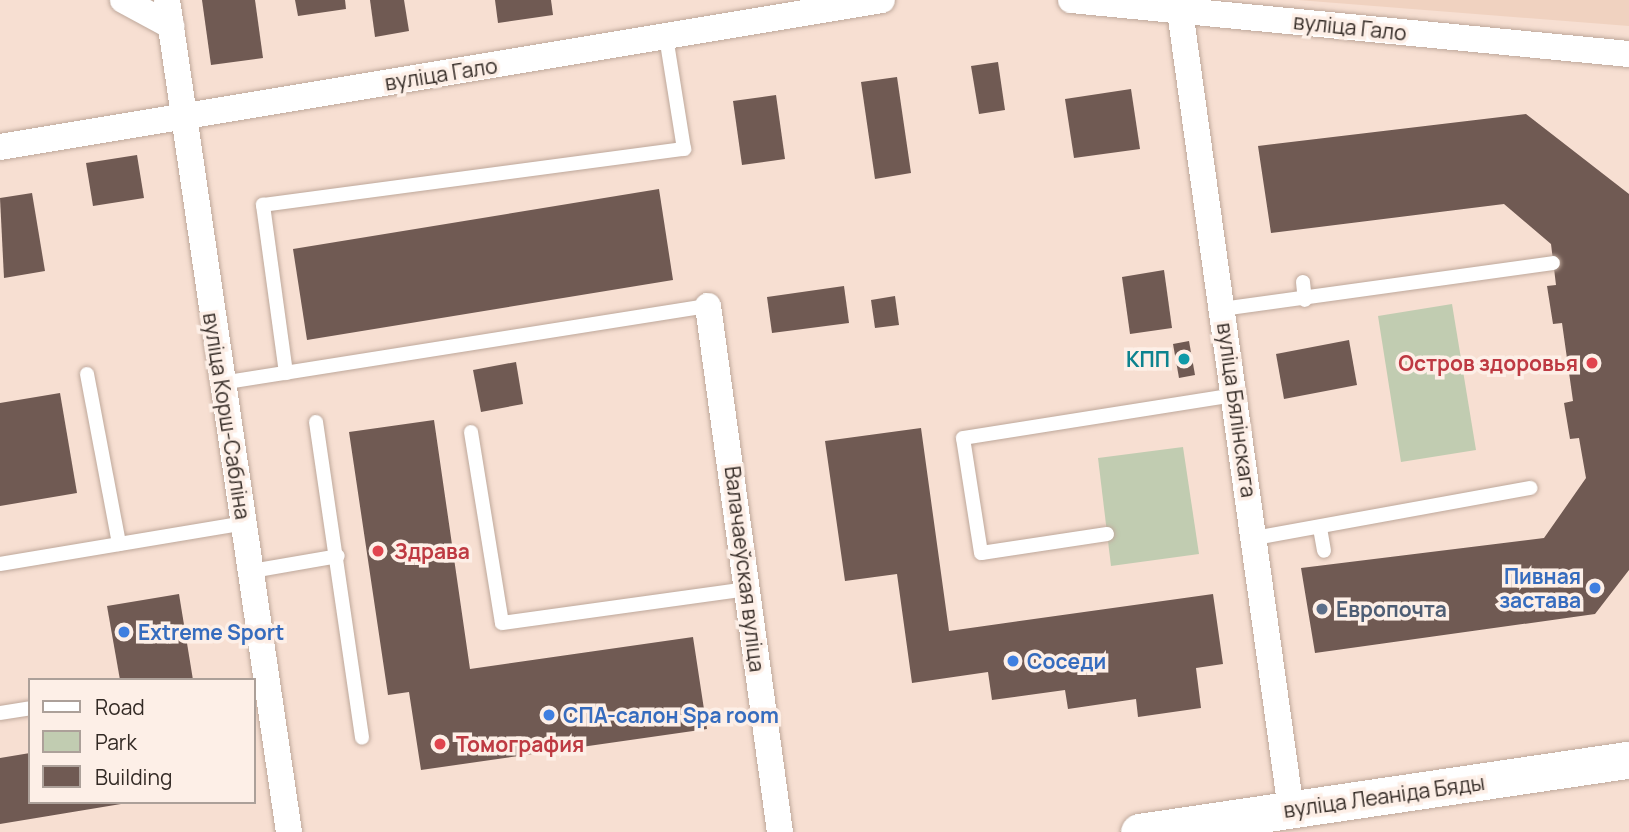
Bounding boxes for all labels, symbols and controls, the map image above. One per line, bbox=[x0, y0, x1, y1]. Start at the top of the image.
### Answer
street label: вуліца Гало bbox=[1292, 9, 1408, 45]
street label: вуліца Гало bbox=[383, 53, 499, 95]
street label: вуліца Корш-Сабліна bbox=[198, 311, 256, 521]
street label: вуліца Бялінскага bbox=[1212, 321, 1262, 499]
place label: КПП bbox=[1126, 346, 1170, 372]
place label: Остров здоровья bbox=[1398, 350, 1578, 376]
marker: КПП bbox=[1176, 351, 1192, 367]
marker: Остров здоровья bbox=[1584, 355, 1600, 371]
street label: Валачаеўская вуліца bbox=[720, 465, 770, 673]
place label: Здрава bbox=[394, 538, 470, 564]
marker: Здрава bbox=[368, 541, 388, 561]
place label: Пивная застава bbox=[1499, 563, 1581, 613]
marker: Пивная застава bbox=[1587, 580, 1603, 596]
place label: Европочта bbox=[1336, 596, 1447, 622]
marker: Европочта bbox=[1314, 601, 1330, 617]
place label: Extreme Sport bbox=[138, 619, 284, 645]
marker: Extreme Sport bbox=[116, 624, 132, 640]
place label: Соседи bbox=[1027, 648, 1106, 674]
marker: Соседи bbox=[1005, 653, 1021, 669]
legend bbox=[28, 678, 256, 804]
text: Road bbox=[95, 693, 145, 721]
place label: СПА-салон Spa room bbox=[563, 702, 779, 728]
marker: СПА-салон Spa room bbox=[541, 707, 557, 723]
text: Park bbox=[95, 728, 137, 756]
place label: Томография bbox=[456, 731, 584, 757]
marker: Томография bbox=[430, 734, 450, 754]
text: Building bbox=[95, 763, 172, 791]
street label: вуліца Леаніда Бяды bbox=[1282, 769, 1486, 823]

